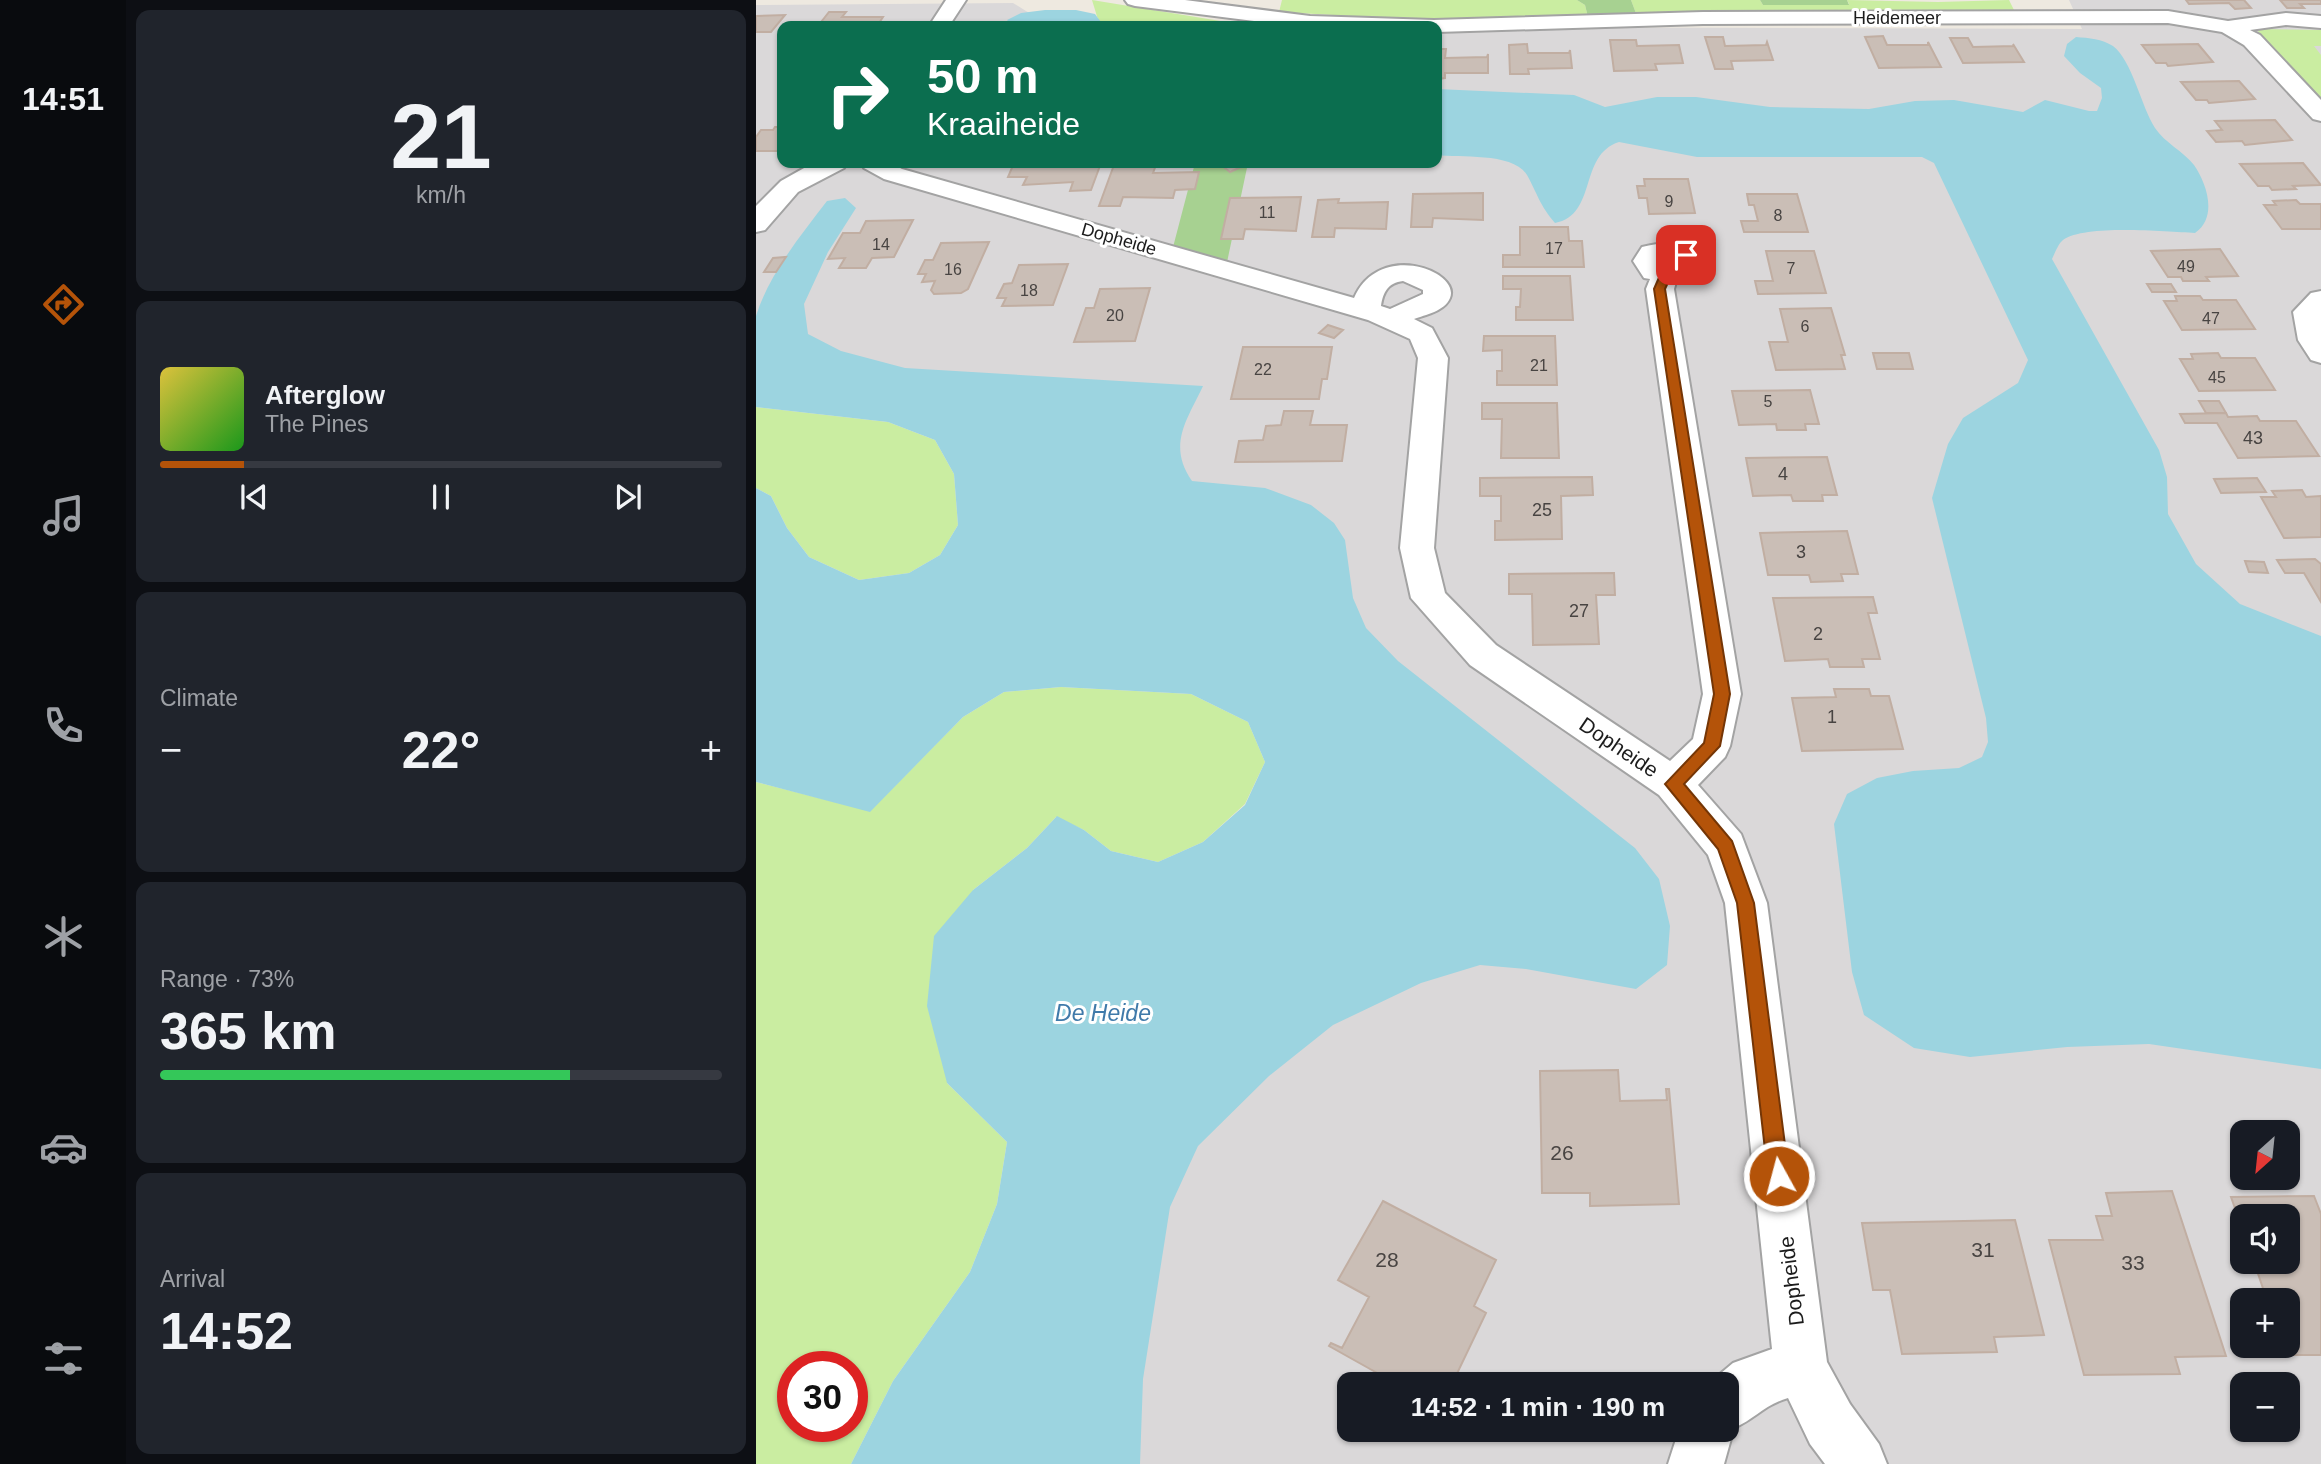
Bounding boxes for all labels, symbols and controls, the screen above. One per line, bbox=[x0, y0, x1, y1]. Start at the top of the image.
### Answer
street label: Heidemeer bbox=[1853, 8, 1941, 28]
icon: right bbox=[812, 49, 903, 140]
text: 50 m bbox=[927, 49, 1039, 103]
text: 14:51 bbox=[22, 81, 104, 117]
text: 21 bbox=[390, 86, 492, 187]
text: Kraaiheide bbox=[927, 106, 1080, 142]
text: km/h bbox=[416, 182, 466, 208]
house number: 9 bbox=[1665, 193, 1674, 210]
house number: 11 bbox=[1259, 204, 1275, 221]
house number: 8 bbox=[1774, 207, 1783, 224]
street label: Dopheide bbox=[1079, 219, 1159, 259]
pin bbox=[1656, 225, 1716, 285]
house number: 14 bbox=[872, 236, 890, 253]
icon: arrive bbox=[1667, 236, 1705, 274]
house number: 17 bbox=[1545, 240, 1563, 257]
house number: 49 bbox=[2177, 258, 2195, 275]
house number: 7 bbox=[1787, 260, 1796, 277]
house number: 16 bbox=[944, 261, 962, 278]
icon: directions bbox=[39, 280, 88, 329]
house number: 18 bbox=[1020, 282, 1038, 299]
house number: 20 bbox=[1106, 307, 1124, 324]
house number: 47 bbox=[2202, 310, 2220, 327]
house number: 6 bbox=[1801, 318, 1810, 335]
house number: 21 bbox=[1530, 357, 1548, 374]
house number: 22 bbox=[1254, 361, 1272, 378]
house number: 45 bbox=[2208, 369, 2226, 386]
text: Afterglow bbox=[265, 380, 385, 410]
house number: 5 bbox=[1764, 393, 1773, 410]
text: The Pines bbox=[265, 411, 369, 437]
house number: 43 bbox=[2243, 428, 2263, 448]
house number: 4 bbox=[1778, 464, 1788, 484]
icon: previous bbox=[235, 478, 273, 516]
icon: pause bbox=[422, 478, 460, 516]
icon: next bbox=[609, 478, 647, 516]
icon: music bbox=[39, 491, 88, 540]
house number: 25 bbox=[1532, 500, 1552, 520]
house number: 3 bbox=[1796, 542, 1806, 562]
house number: 27 bbox=[1569, 601, 1589, 621]
house number: 2 bbox=[1813, 624, 1823, 644]
text: Climate bbox=[160, 685, 238, 711]
icon: phone bbox=[39, 701, 88, 750]
house number: 1 bbox=[1827, 707, 1837, 727]
street label: Dopheide bbox=[1575, 712, 1663, 782]
text: 22° bbox=[402, 721, 480, 779]
text: − bbox=[160, 729, 182, 771]
text: + bbox=[700, 729, 722, 771]
icon: climate bbox=[39, 912, 88, 961]
text: Range · 73% bbox=[160, 966, 294, 992]
water label: De Heide bbox=[1055, 1000, 1151, 1026]
text: 365 km bbox=[160, 1002, 336, 1060]
north arrow bbox=[2230, 1120, 2300, 1190]
map controls bbox=[2230, 1120, 2300, 1442]
icon: car bbox=[39, 1123, 88, 1172]
position arrow bbox=[1742, 1139, 1816, 1213]
house number: 26 bbox=[1550, 1141, 1574, 1164]
button: sound bbox=[2230, 1204, 2300, 1274]
street label: Dopheide bbox=[1774, 1235, 1808, 1327]
house number: 31 bbox=[1971, 1238, 1995, 1261]
house number: 28 bbox=[1375, 1248, 1399, 1271]
house number: 33 bbox=[2121, 1251, 2145, 1274]
text: Arrival bbox=[160, 1266, 225, 1292]
button: + bbox=[2230, 1288, 2300, 1358]
text: 14:52 bbox=[160, 1302, 293, 1360]
icon: filters bbox=[39, 1334, 88, 1383]
speed limit sign: 30 bbox=[777, 1351, 868, 1442]
button: − bbox=[2230, 1372, 2300, 1442]
text: 14:52 · 1 min · 190 m bbox=[1411, 1392, 1665, 1422]

